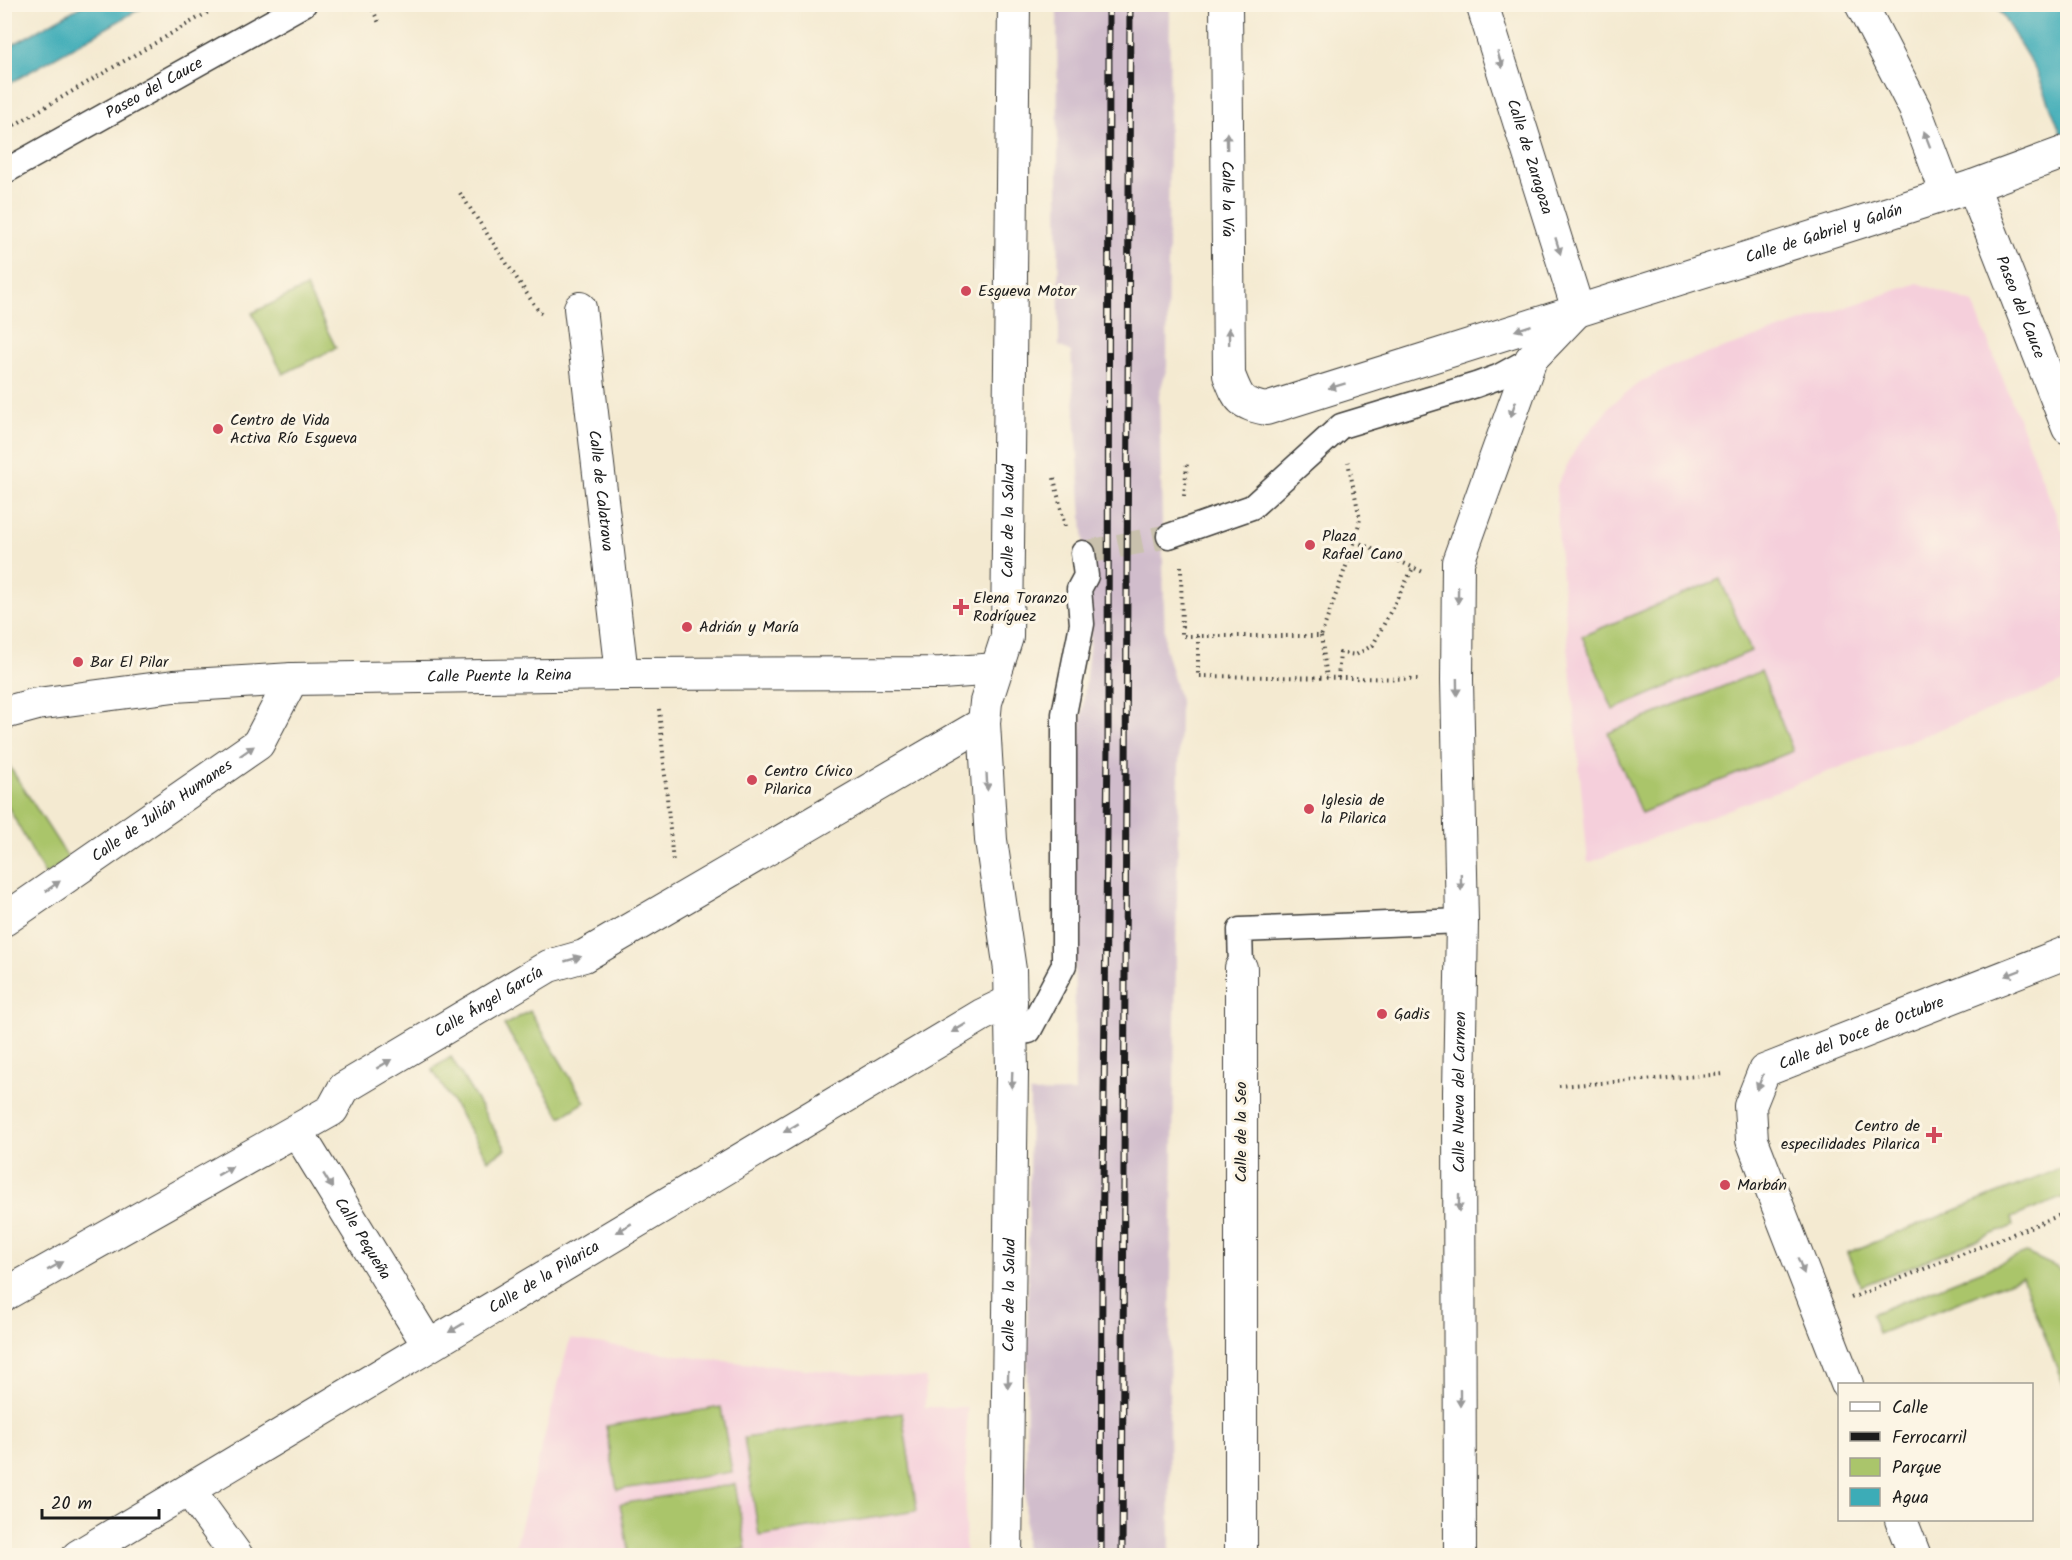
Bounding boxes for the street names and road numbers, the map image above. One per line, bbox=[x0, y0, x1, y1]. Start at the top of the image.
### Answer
street label: Paseo del Cauce bbox=[101, 51, 208, 125]
street label: Calle de Zaragoza bbox=[1500, 96, 1560, 218]
street label: Calle la Vía bbox=[1215, 161, 1240, 237]
street label: Calle de Gabriel y Galán bbox=[1742, 197, 1906, 270]
street label: Paseo del Cauce bbox=[1989, 252, 2052, 362]
street label: Calle de Calatrava bbox=[582, 429, 620, 553]
street label: Calle de la Salud bbox=[995, 463, 1021, 578]
street label: Calle Puente la Reina bbox=[427, 662, 572, 689]
street label: Calle de Julián Humanes bbox=[86, 753, 238, 868]
street label: Calle Ángel García bbox=[429, 960, 548, 1044]
street label: Calle del Doce de Octubre bbox=[1775, 989, 1948, 1077]
street label: Calle Nueva del Carmen bbox=[1446, 1011, 1473, 1173]
street label: Calle de la Seo bbox=[1229, 1082, 1254, 1182]
street label: Calle Pequeña bbox=[328, 1192, 398, 1285]
street label: Calle de la Pilarica bbox=[484, 1234, 604, 1320]
street label: Calle de la Salud bbox=[996, 1237, 1022, 1352]

